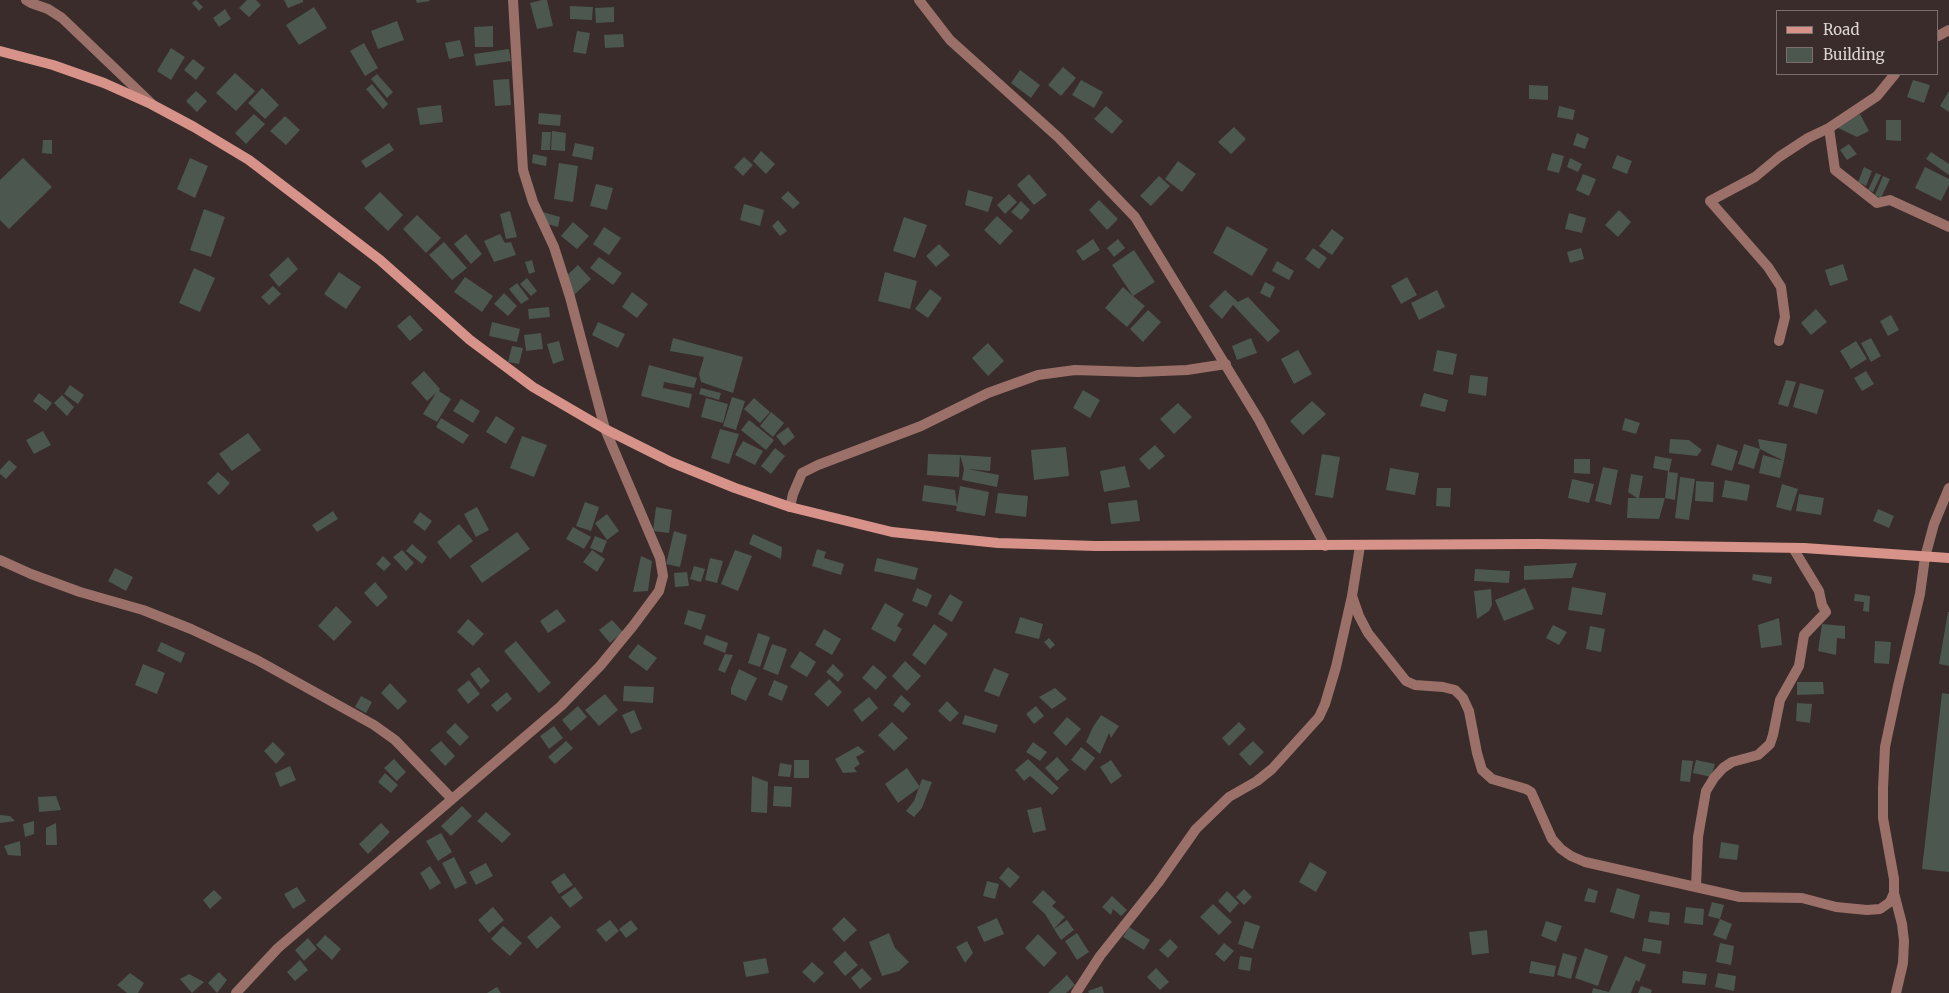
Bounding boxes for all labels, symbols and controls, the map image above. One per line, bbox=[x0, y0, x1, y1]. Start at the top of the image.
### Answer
legend bbox=[1776, 10, 1939, 75]
text: Road bbox=[1823, 20, 1859, 39]
text: Building bbox=[1823, 45, 1885, 64]

